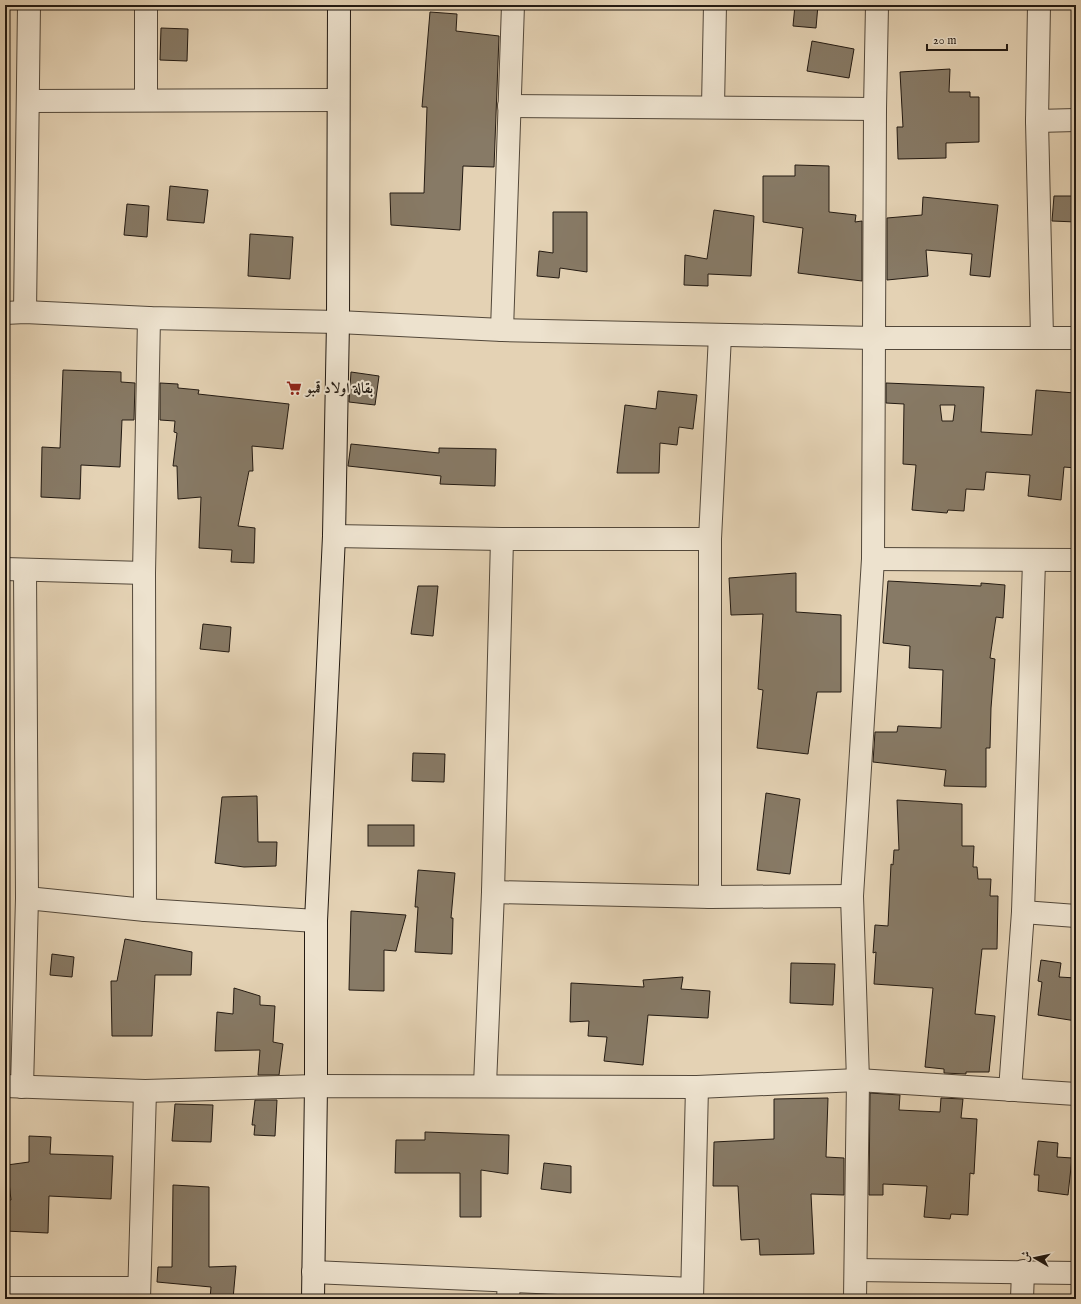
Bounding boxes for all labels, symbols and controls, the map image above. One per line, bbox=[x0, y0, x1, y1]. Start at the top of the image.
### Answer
scale bar bbox=[927, 26, 1007, 52]
text: 20 m bbox=[933, 33, 956, 48]
supermarket icon: بقالة اولاد قمبو bbox=[285, 379, 303, 397]
place label: بقالة اولاد قمبو bbox=[304, 379, 373, 398]
north arrow bbox=[1015, 1238, 1055, 1278]
text: ش bbox=[1018, 1250, 1034, 1263]

